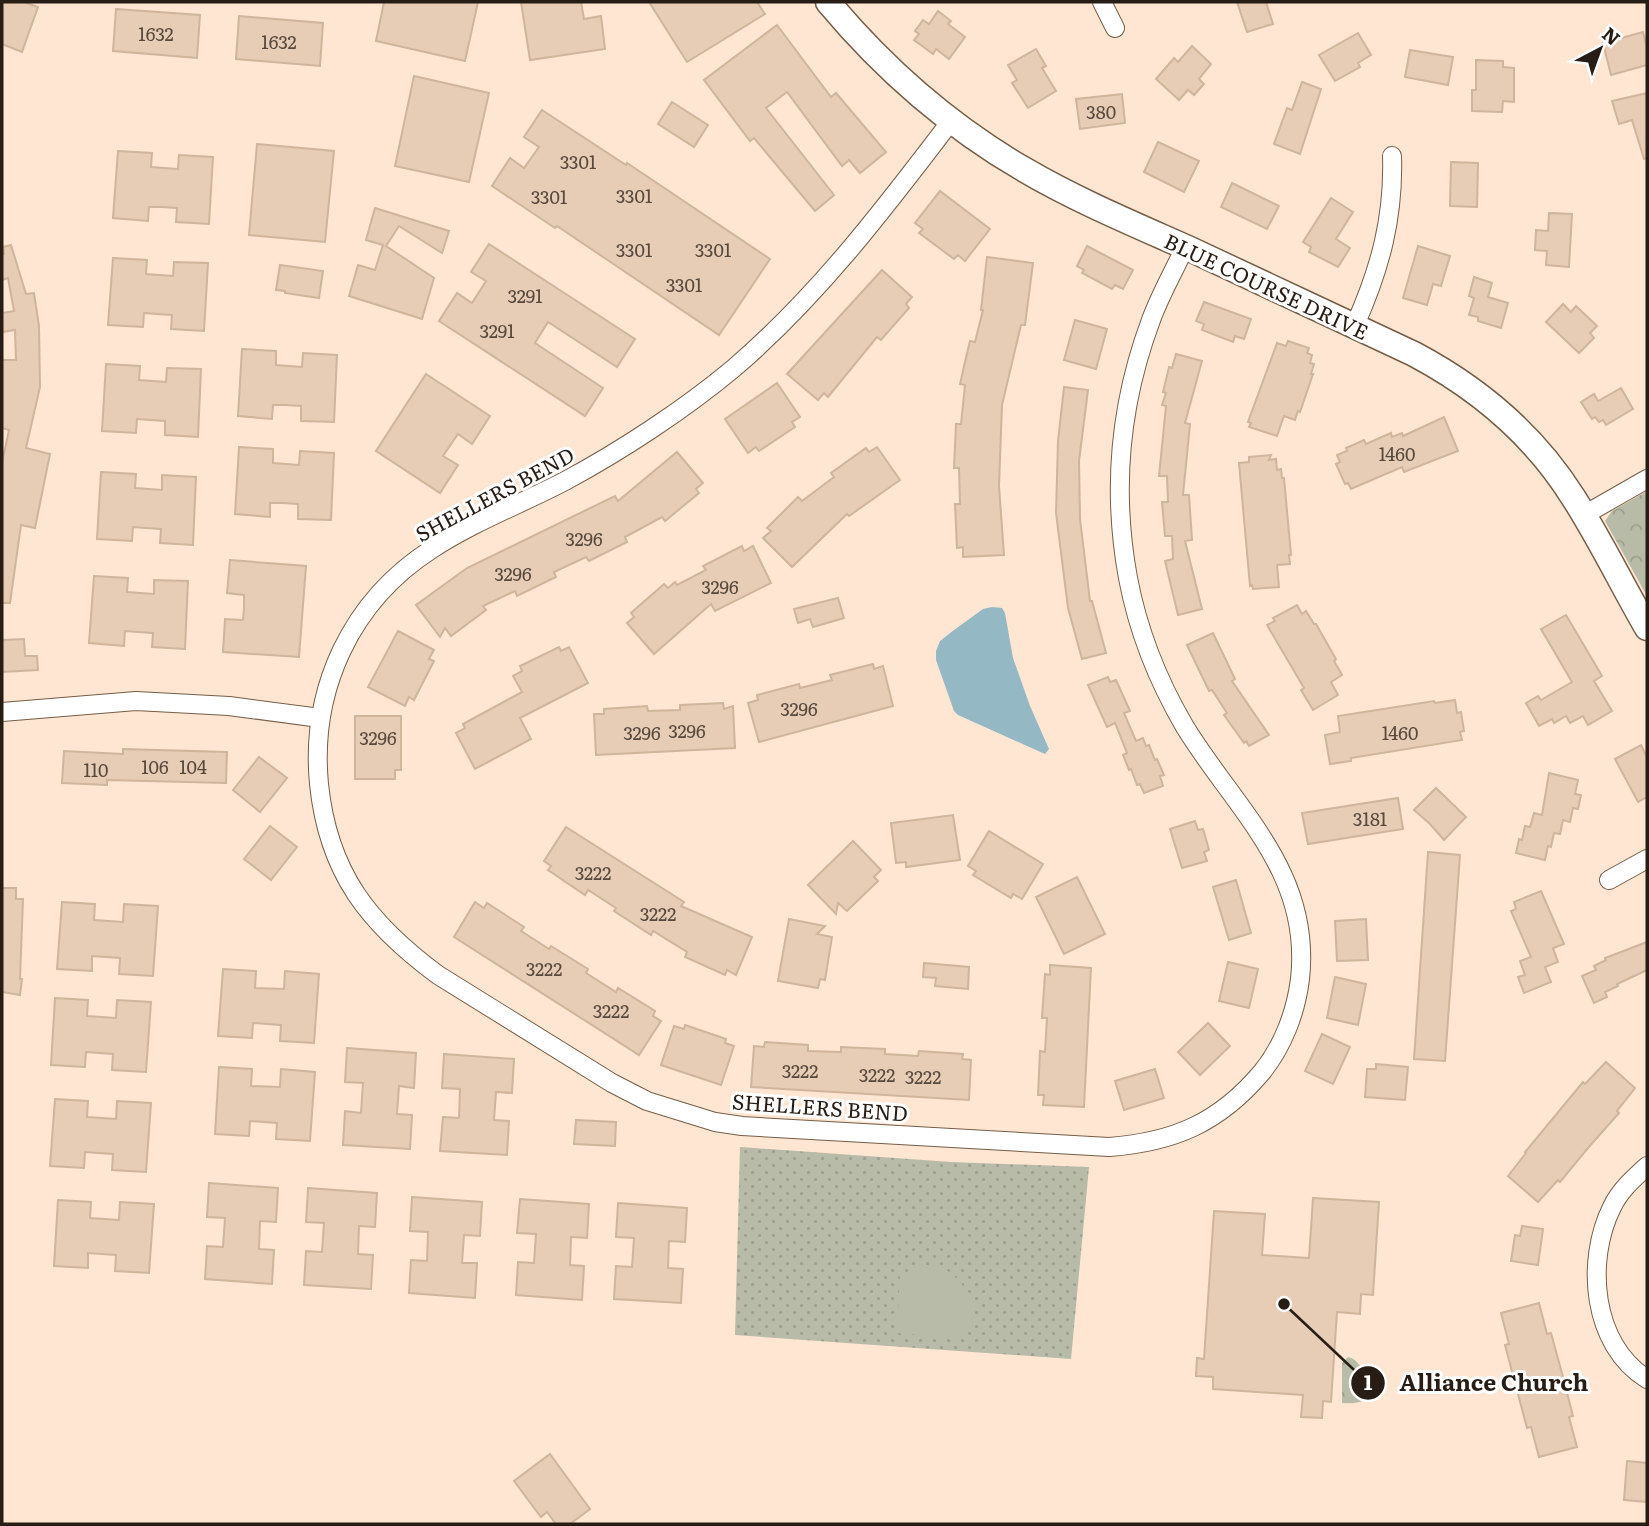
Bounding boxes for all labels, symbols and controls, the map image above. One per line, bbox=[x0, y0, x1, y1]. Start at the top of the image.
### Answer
north arrow bbox=[1565, 14, 1635, 84]
house number: 1632 bbox=[138, 20, 174, 47]
text: N bbox=[1597, 20, 1627, 51]
house number: 1632 bbox=[261, 28, 297, 55]
house number: 380 bbox=[1086, 98, 1116, 125]
house number: 3301 bbox=[560, 148, 596, 175]
house number: 3301 bbox=[616, 182, 652, 209]
house number: 3301 bbox=[531, 183, 567, 210]
street label: BLUE COURSE DRIVE bbox=[1160, 224, 1374, 346]
house number: 3301 bbox=[616, 236, 652, 263]
house number: 3301 bbox=[695, 236, 731, 263]
house number: 3301 bbox=[666, 271, 702, 298]
house number: 3291 bbox=[507, 282, 543, 309]
house number: 3291 bbox=[479, 317, 515, 344]
street label: SHELLERS BEND bbox=[409, 438, 579, 548]
house number: 1460 bbox=[1379, 440, 1415, 467]
house number: 3296 bbox=[565, 525, 603, 552]
house number: 3296 bbox=[494, 560, 532, 587]
house number: 3296 bbox=[701, 573, 739, 600]
house number: 3296 bbox=[780, 695, 818, 722]
house number: 3296 bbox=[668, 717, 706, 744]
house number: 3296 bbox=[623, 719, 661, 746]
house number: 1460 bbox=[1382, 719, 1418, 746]
house number: 3296 bbox=[359, 724, 397, 751]
house number: 106 bbox=[141, 753, 169, 780]
house number: 104 bbox=[179, 753, 207, 780]
house number: 110 bbox=[83, 756, 109, 783]
house number: 3181 bbox=[1353, 805, 1387, 832]
house number: 3222 bbox=[575, 859, 611, 886]
house number: 3222 bbox=[640, 900, 676, 927]
house number: 3222 bbox=[526, 955, 562, 982]
house number: 3222 bbox=[593, 997, 629, 1024]
house number: 3222 bbox=[782, 1057, 818, 1084]
house number: 3222 bbox=[859, 1061, 895, 1088]
house number: 3222 bbox=[905, 1063, 941, 1090]
street label: SHELLERS BEND bbox=[731, 1084, 909, 1128]
callout: Alliance Church bbox=[1351, 1361, 1603, 1405]
text: Alliance Church bbox=[1400, 1364, 1589, 1398]
text: 1 bbox=[1364, 1365, 1373, 1396]

